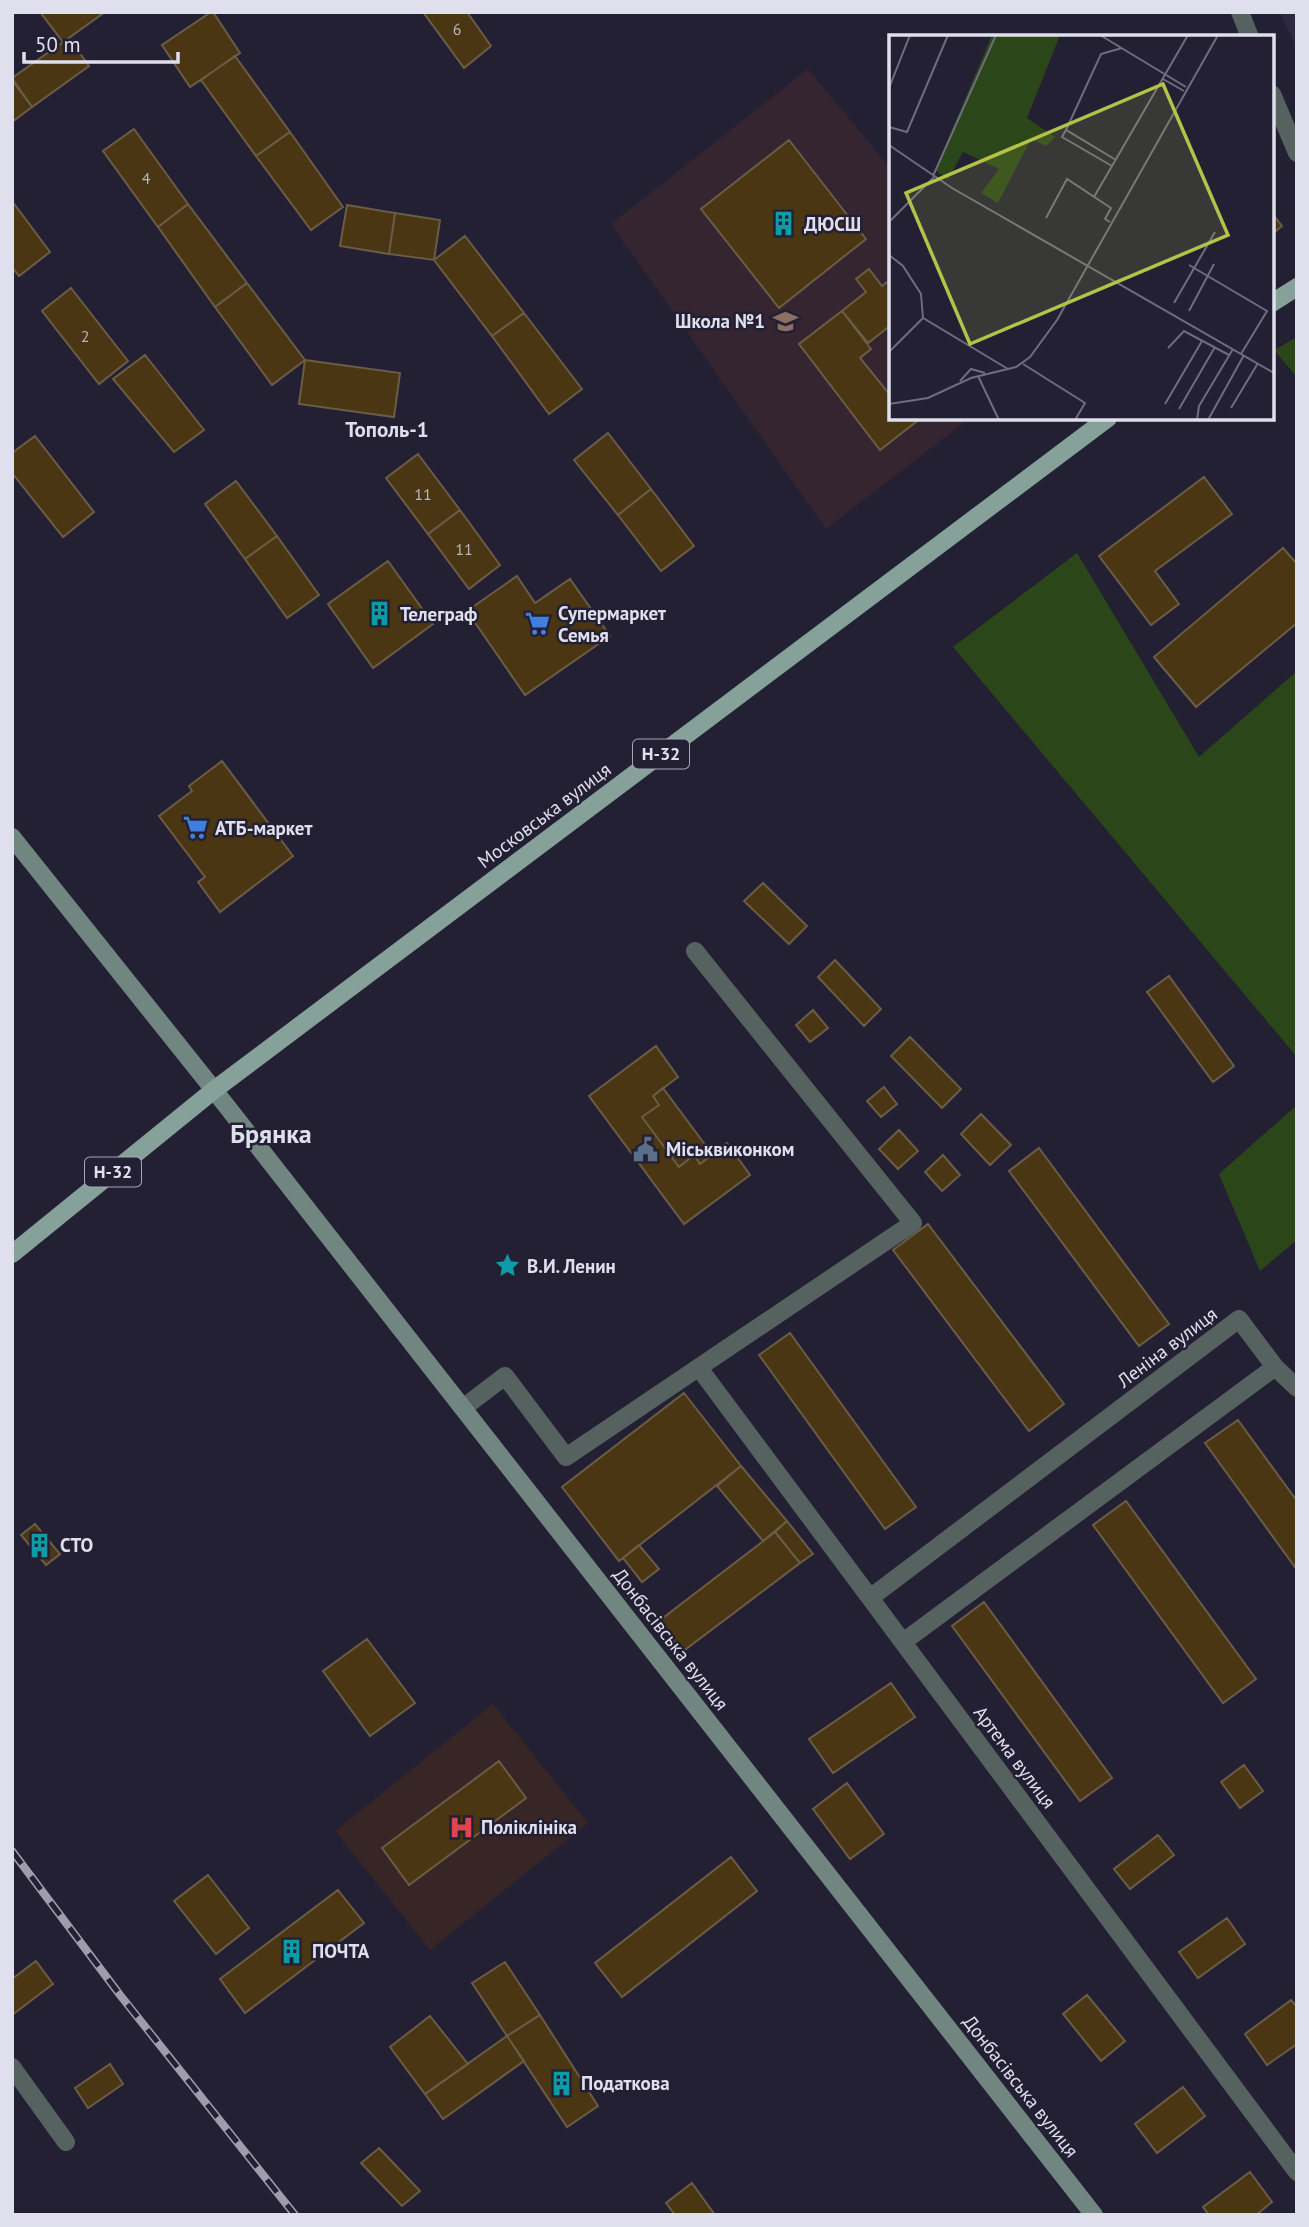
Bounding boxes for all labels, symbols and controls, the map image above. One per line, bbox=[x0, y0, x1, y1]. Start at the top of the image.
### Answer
house number: 6 bbox=[453, 19, 461, 39]
scale bar bbox=[24, 21, 178, 65]
text: 50 m bbox=[35, 31, 81, 58]
inset map bbox=[889, 35, 1274, 420]
house number: 4 bbox=[142, 168, 151, 188]
building icon: ДЮСШ bbox=[770, 210, 798, 238]
place label: ДЮСШ bbox=[804, 212, 861, 236]
school or university icon: Школа №1 bbox=[771, 307, 799, 335]
place label: Школа №1 bbox=[675, 309, 765, 333]
house number: 2 bbox=[81, 326, 89, 346]
district label: Тополь-1 bbox=[345, 416, 429, 443]
house number: 11 bbox=[414, 484, 432, 504]
house number: 11 bbox=[455, 539, 473, 559]
building icon: Телеграф bbox=[366, 600, 394, 628]
place label: Супермаркет Семья bbox=[558, 601, 666, 647]
place label: Телеграф bbox=[400, 602, 477, 626]
supermarket icon: Супермаркет Семья bbox=[524, 610, 552, 638]
road number: Н-32 bbox=[633, 740, 689, 768]
street label: Московська вулиця bbox=[473, 757, 615, 873]
supermarket icon: АТБ-маркет bbox=[181, 814, 209, 842]
place label: АТБ-маркет bbox=[215, 816, 313, 840]
district label: Брянка bbox=[230, 1117, 312, 1150]
public building icon: Міськвиконком bbox=[632, 1135, 660, 1163]
place label: Міськвиконком bbox=[666, 1137, 794, 1161]
road number: Н-32 bbox=[85, 1157, 141, 1186]
place icon: В.И. Ленин bbox=[493, 1252, 521, 1280]
place label: В.И. Ленин bbox=[527, 1254, 616, 1278]
street label: Леніна вулиця bbox=[1111, 1302, 1222, 1393]
building icon: СТО bbox=[26, 1531, 54, 1559]
place label: СТО bbox=[60, 1533, 94, 1557]
street label: Донбасівська вулиця bbox=[608, 1563, 734, 1715]
street label: Артема вулиця bbox=[969, 1701, 1061, 1813]
hospital icon: Поліклініка bbox=[447, 1813, 475, 1841]
place label: Поліклініка bbox=[481, 1815, 577, 1839]
building icon: ПОЧТА bbox=[278, 1937, 306, 1965]
place label: ПОЧТА bbox=[312, 1939, 370, 1963]
street label: Донбасівська вулиця bbox=[958, 2010, 1084, 2162]
building icon: Податкова bbox=[547, 2069, 575, 2097]
place label: Податкова bbox=[581, 2071, 670, 2095]

